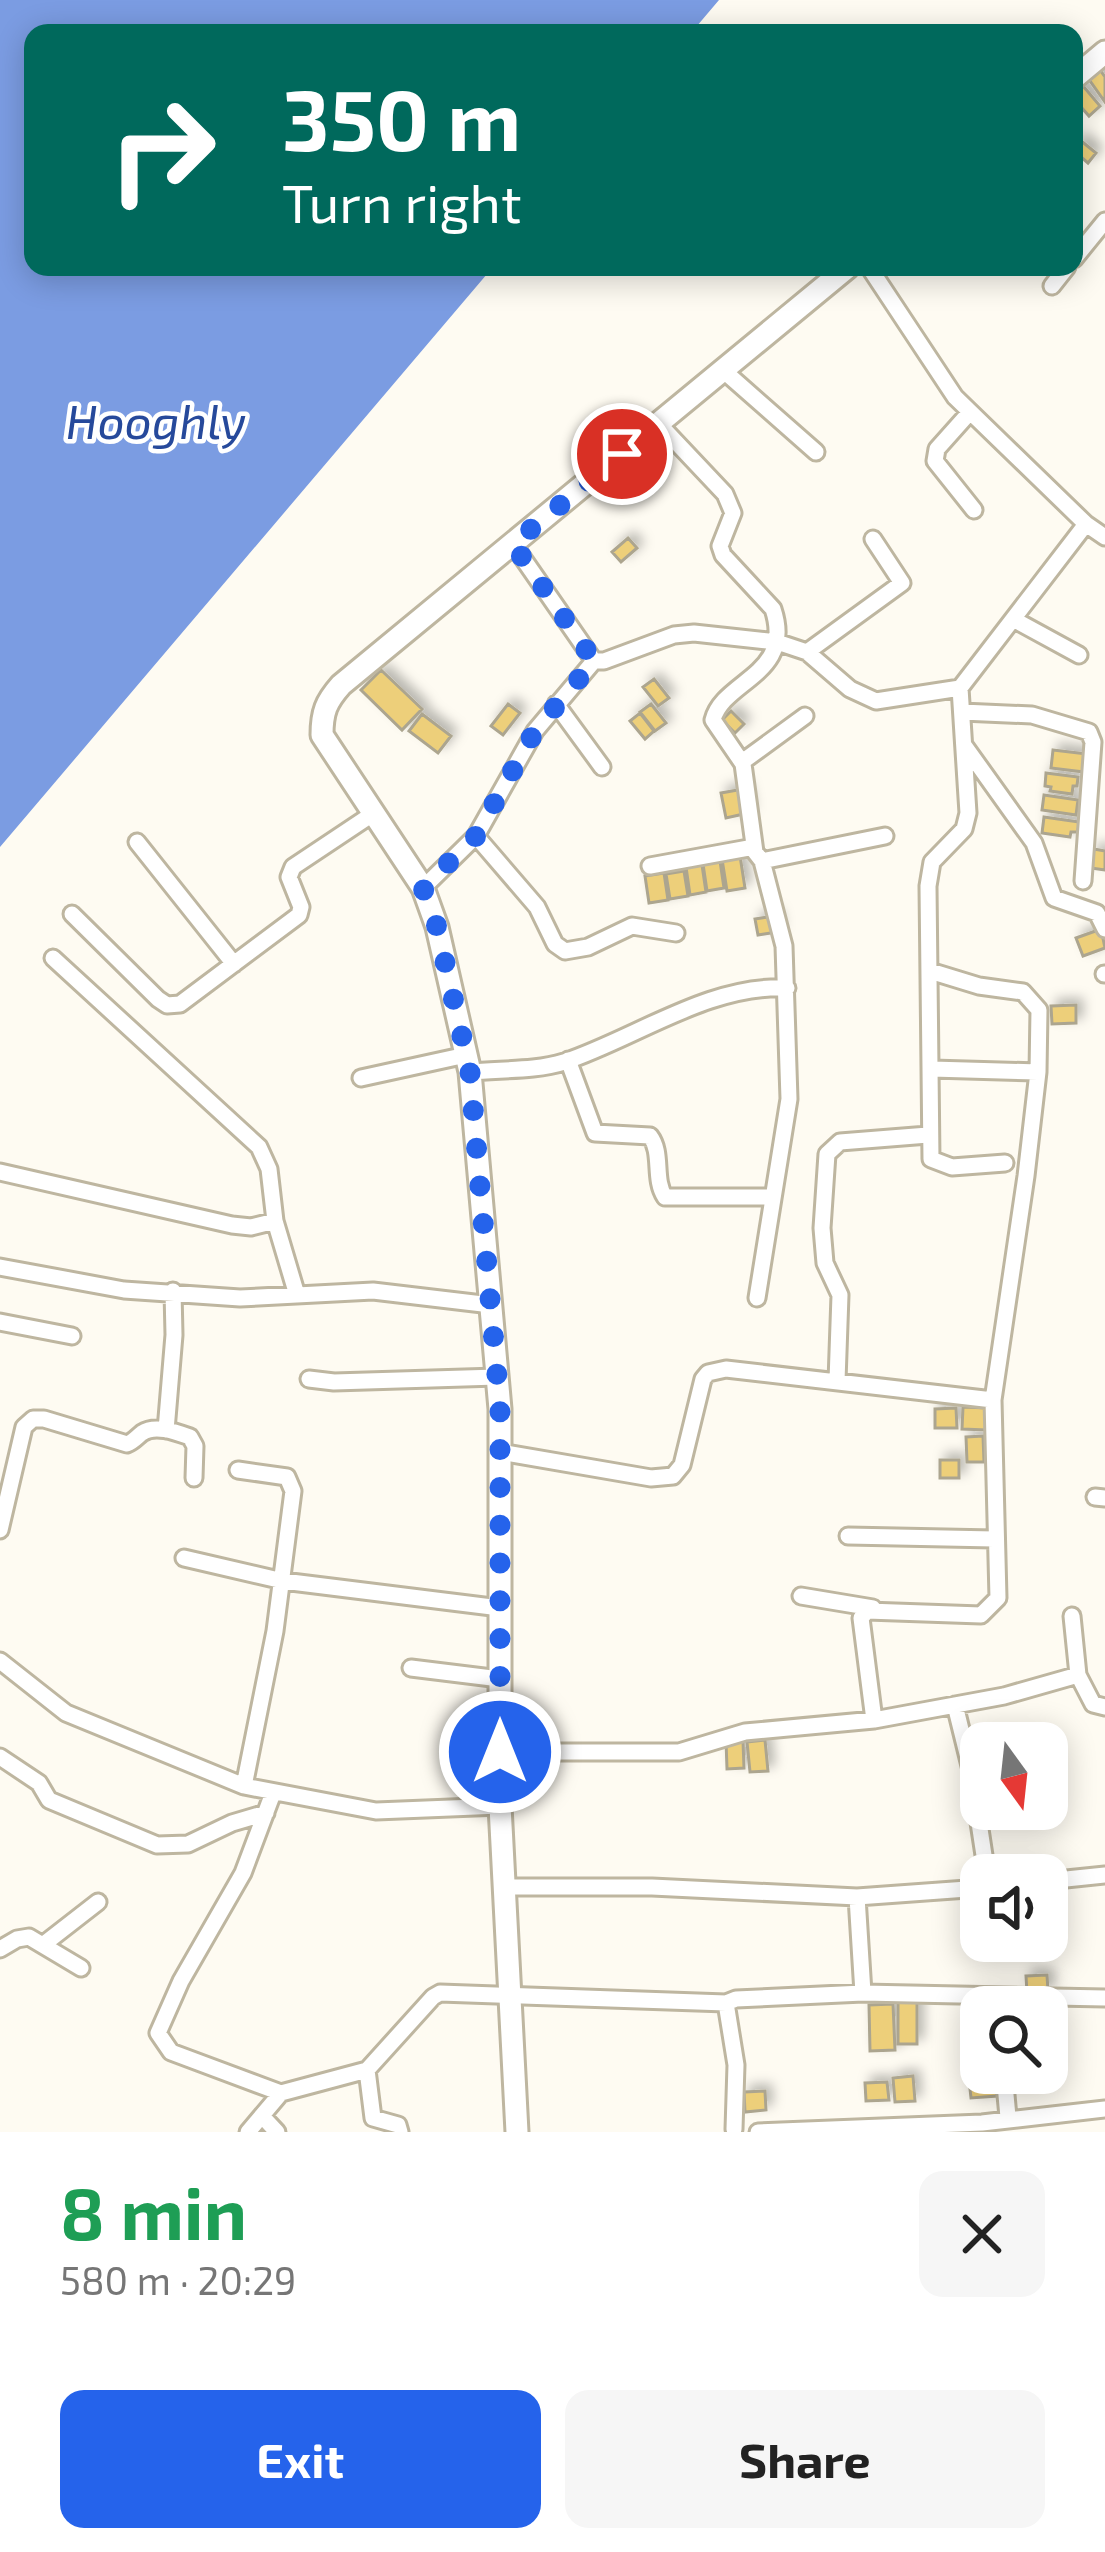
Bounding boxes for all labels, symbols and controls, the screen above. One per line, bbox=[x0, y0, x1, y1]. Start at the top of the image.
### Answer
text: 350 m bbox=[282, 67, 521, 168]
icon: right bbox=[84, 72, 240, 228]
text: Turn right bbox=[282, 169, 522, 234]
water label: Hooghly bbox=[66, 391, 246, 449]
pin bbox=[571, 403, 673, 505]
icon: arrive bbox=[589, 421, 655, 487]
position arrow bbox=[437, 1689, 563, 1815]
north arrow bbox=[960, 1722, 1068, 1830]
map controls bbox=[960, 1722, 1068, 2094]
button: sound bbox=[960, 1854, 1068, 1962]
button: search bbox=[960, 1986, 1068, 2094]
text: 8 min bbox=[60, 2168, 247, 2254]
button: close bbox=[919, 2171, 1045, 2297]
text: 580 m · 20:29 bbox=[60, 2256, 296, 2303]
button: Exit bbox=[60, 2390, 541, 2528]
button: Share bbox=[565, 2390, 1045, 2528]

